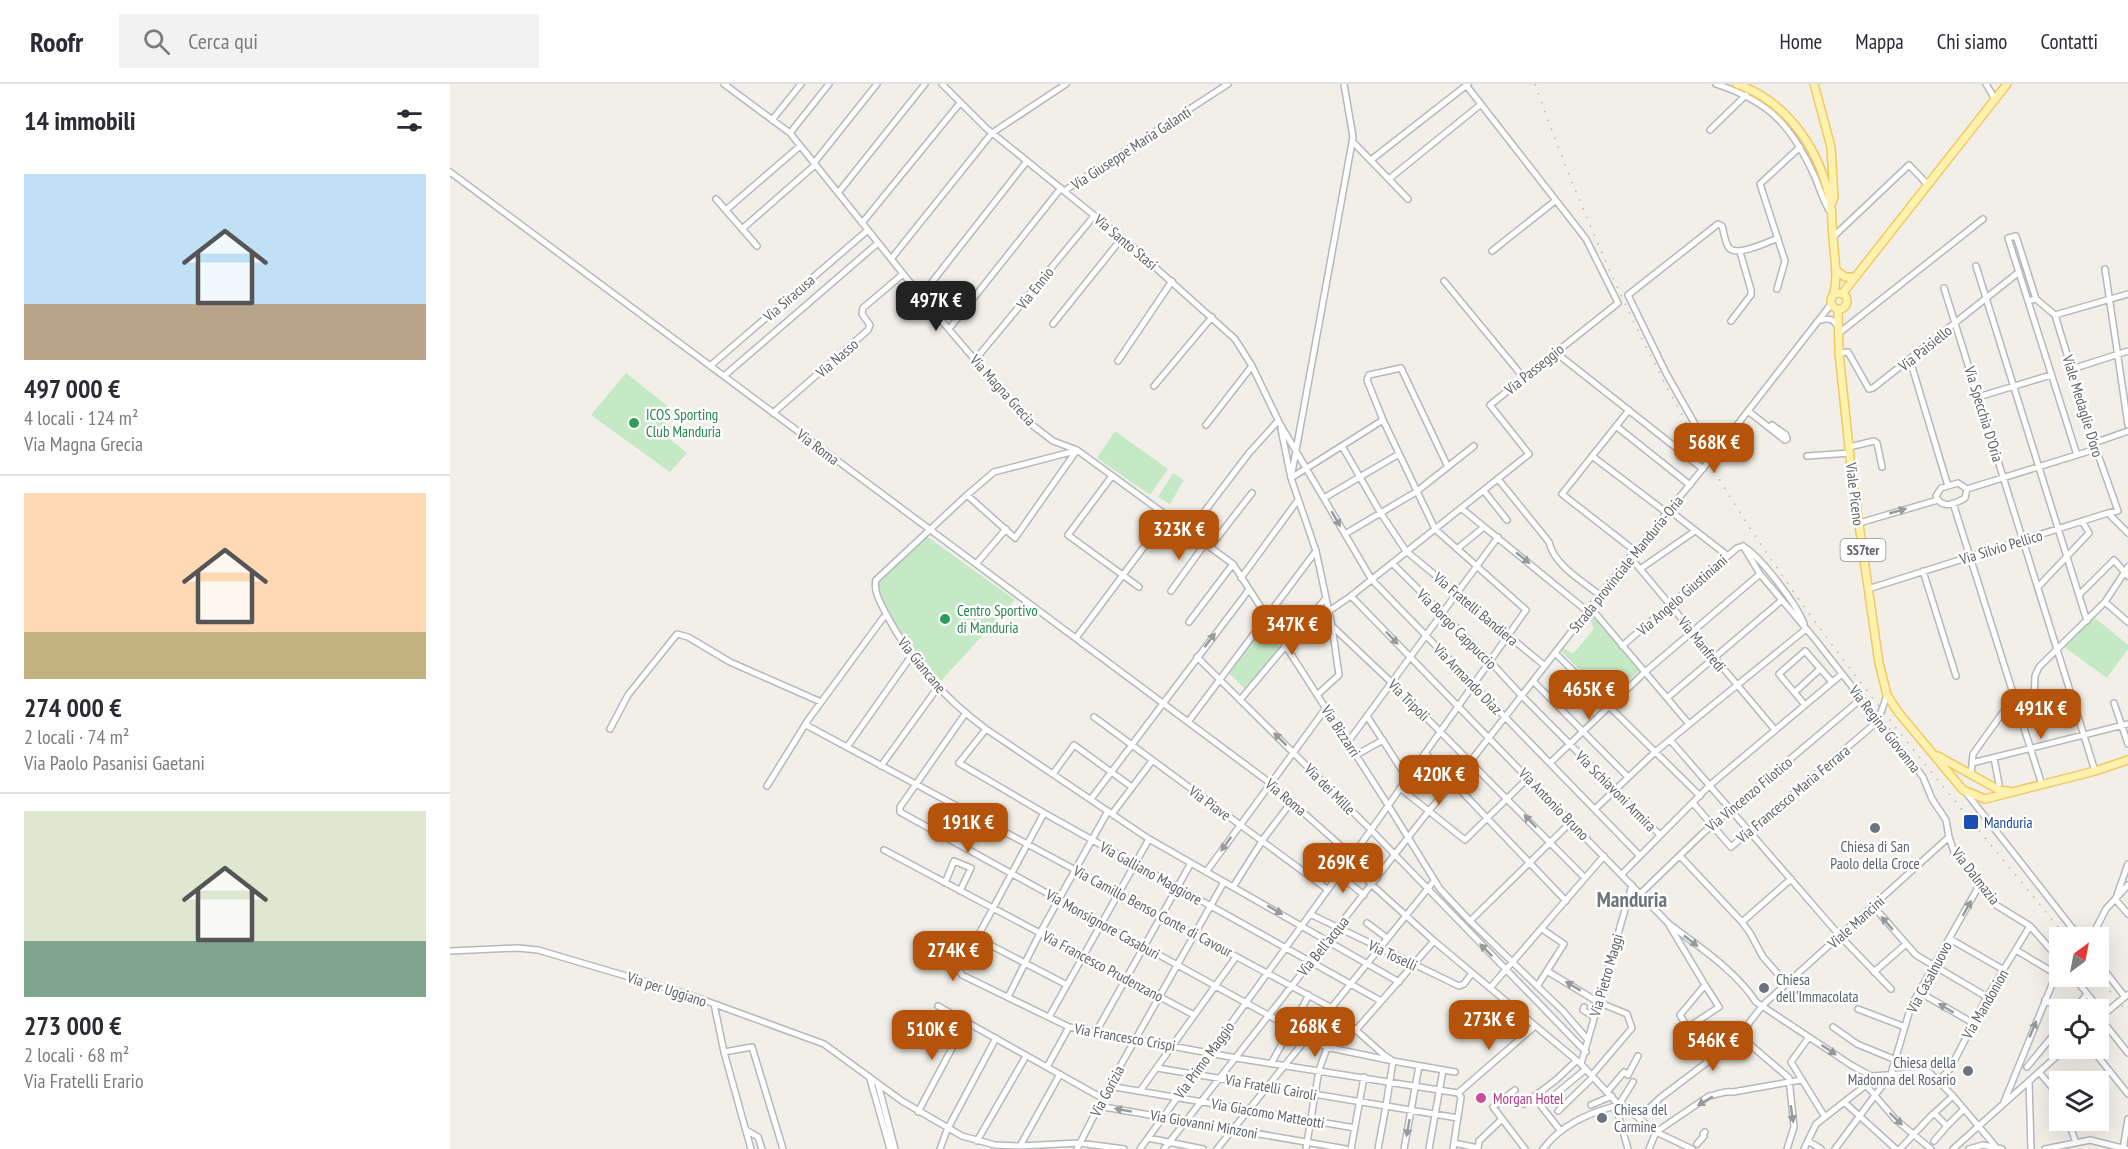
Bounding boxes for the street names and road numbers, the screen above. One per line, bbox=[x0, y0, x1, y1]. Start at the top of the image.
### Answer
street label: Via Giuseppe Maria Galanti bbox=[1067, 102, 1195, 194]
street label: Via Santo Stasi bbox=[1090, 209, 1162, 274]
street label: Via Ennio bbox=[1012, 263, 1058, 314]
street label: Via Siracusa bbox=[759, 270, 819, 326]
street label: Via Paisiello bbox=[1894, 321, 1955, 376]
street label: Via Nasso bbox=[811, 334, 862, 382]
street label: Via Passeggio bbox=[1500, 339, 1567, 399]
street label: Via Magna Grecia bbox=[965, 350, 1040, 430]
street label: Viale Medaglie D'oro bbox=[2058, 352, 2108, 459]
street label: Via Specchia D'Oria bbox=[1960, 363, 2008, 464]
street label: Via Roma bbox=[792, 424, 843, 469]
street label: Viale Piceno bbox=[1842, 460, 1868, 527]
street label: Strada provinciale Manduria-Oria bbox=[1565, 492, 1687, 636]
street label: Via Silvio Pellico bbox=[1956, 525, 2045, 569]
road number: SS7ter bbox=[1840, 539, 1886, 561]
street label: Via Angelo Giustiniani bbox=[1632, 551, 1731, 640]
street label: Via Fratelli Bandiera bbox=[1429, 567, 1522, 650]
street label: Via Borgo Cappuccio bbox=[1412, 584, 1501, 673]
street label: Via Manfredi bbox=[1673, 612, 1730, 675]
street label: Via Giancane bbox=[893, 632, 950, 697]
street label: Via Armando Diaz bbox=[1429, 639, 1507, 718]
street label: Via Tripoli bbox=[1383, 674, 1434, 725]
street label: Via Regina Giovanna bbox=[1844, 681, 1925, 776]
street label: Via Bizzarri bbox=[1317, 701, 1365, 760]
street label: Via Francesco Maria Ferrara bbox=[1732, 741, 1854, 848]
street label: Via Schiavoni Armira bbox=[1571, 746, 1660, 835]
street label: Via Vincenzo Filotico bbox=[1701, 752, 1796, 836]
street label: Via dei Mille bbox=[1300, 759, 1360, 819]
street label: Via Antonio Bruno bbox=[1514, 763, 1593, 844]
street label: Via Roma bbox=[1261, 774, 1311, 820]
street label: Via Piave bbox=[1184, 781, 1235, 825]
street label: Via Galliano Maggiore bbox=[1096, 837, 1205, 909]
street label: Via Dalmazia bbox=[1947, 843, 2004, 908]
street label: Via Camillo Benso Conte di Cavour bbox=[1069, 860, 1237, 962]
street label: Via Monsignore Casaburi bbox=[1042, 884, 1163, 963]
street label: Viale Mancini bbox=[1823, 892, 1888, 953]
street label: Via Bell'acqua bbox=[1292, 912, 1353, 981]
street label: Via Francesco Prudenzano bbox=[1038, 926, 1167, 1006]
street label: Via Pietro Maggi bbox=[1585, 931, 1627, 1020]
street label: Via Toselli bbox=[1364, 935, 1421, 975]
street label: Via Casalnuovo bbox=[1902, 938, 1956, 1017]
street label: Via Mandonion bbox=[1957, 966, 2013, 1043]
street label: Via per Uggiano bbox=[624, 967, 709, 1011]
street label: Via Primo Maggio bbox=[1169, 1018, 1238, 1103]
street label: Via Francesco Crispi bbox=[1072, 1019, 1177, 1055]
street label: Via Gorizia bbox=[1085, 1062, 1128, 1121]
street label: Via Fratelli Cairoli bbox=[1223, 1069, 1318, 1104]
street label: Via Giacomo Matteotti bbox=[1209, 1094, 1326, 1132]
street label: Via Giovanni Minzoni bbox=[1148, 1105, 1259, 1143]

